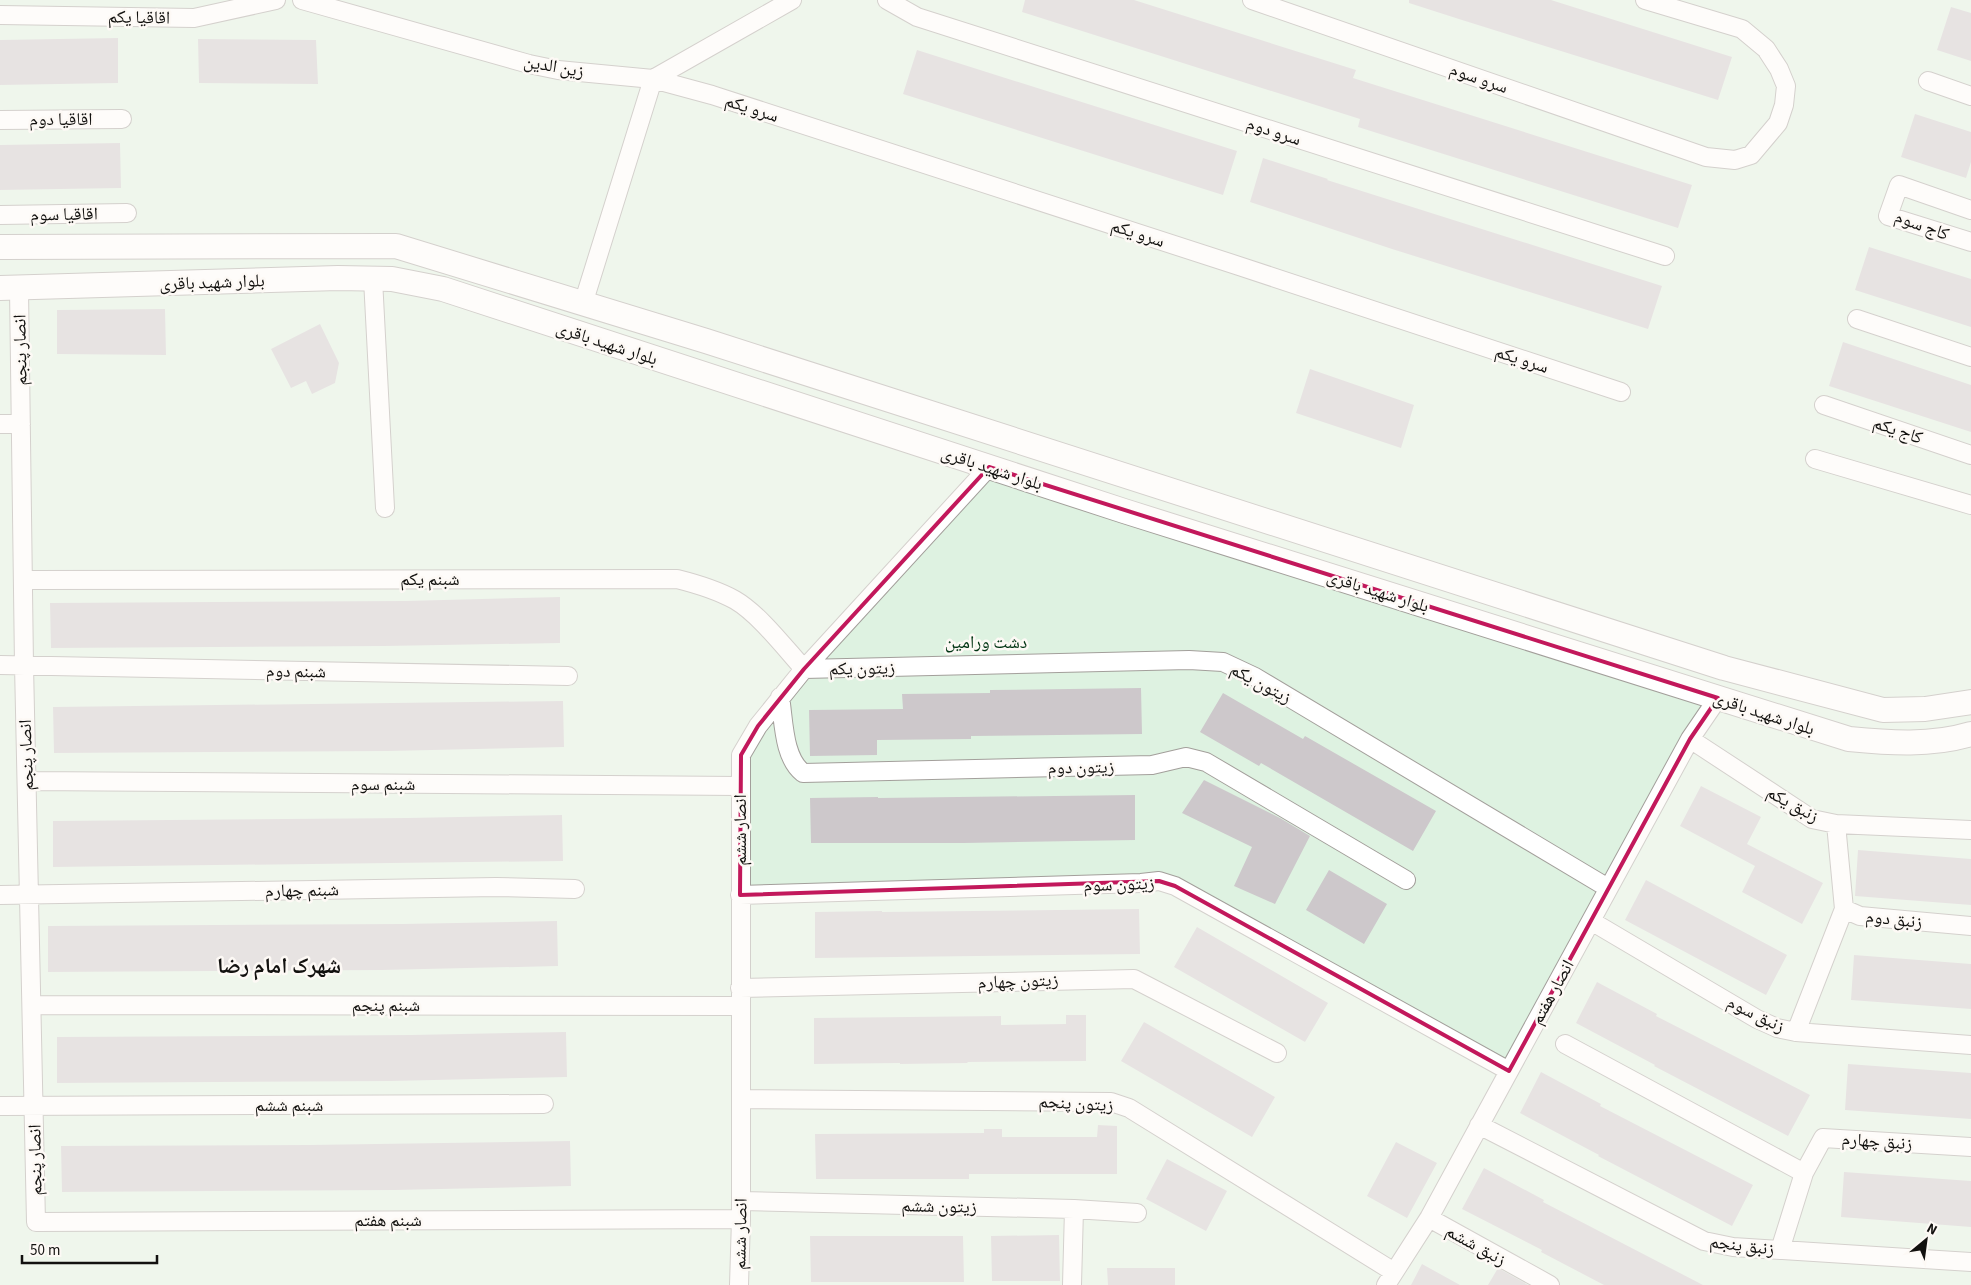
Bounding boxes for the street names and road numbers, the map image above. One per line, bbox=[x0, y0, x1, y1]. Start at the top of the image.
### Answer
street label: اقاقیا یکم bbox=[108, 4, 170, 31]
street label: زین الدین bbox=[522, 49, 586, 84]
street label: سرو سوم bbox=[1446, 57, 1511, 100]
street label: سرو یکم bbox=[722, 88, 782, 129]
street label: اقاقیا دوم bbox=[29, 107, 93, 132]
street label: سرو دوم bbox=[1243, 111, 1304, 152]
street label: اقاقیا سوم bbox=[30, 201, 98, 228]
street label: کاج سوم bbox=[1891, 204, 1953, 247]
street label: سرو یکم bbox=[1108, 213, 1168, 254]
street label: بلوار شهید باقری bbox=[159, 268, 265, 297]
street label: انصار پنجم bbox=[7, 314, 34, 386]
street label: بلوار شهید باقری bbox=[553, 315, 661, 372]
street label: سرو یکم bbox=[1492, 339, 1552, 380]
street label: کاج یکم bbox=[1870, 410, 1927, 451]
street label: بلوار شهید باقری bbox=[938, 440, 1046, 497]
street label: بلوار شهید باقری bbox=[1324, 564, 1432, 619]
street label: شبنم یکم bbox=[400, 567, 460, 592]
street label: زیتون یکم bbox=[829, 655, 895, 682]
street label: زیتون یکم bbox=[1226, 657, 1296, 710]
street label: شبنم دوم bbox=[266, 658, 326, 685]
street label: بلوار شهید باقری bbox=[1710, 685, 1818, 742]
street label: انصار پنجم bbox=[13, 719, 40, 791]
street label: زیتون دوم bbox=[1047, 754, 1115, 781]
street label: شبنم سوم bbox=[351, 772, 415, 797]
street label: زنبق یکم bbox=[1762, 780, 1823, 829]
street label: انصار ششم bbox=[728, 794, 753, 866]
street label: زیتون سوم bbox=[1083, 871, 1155, 898]
street label: شبنم چهارم bbox=[265, 877, 339, 904]
street label: زنبق دوم bbox=[1864, 904, 1924, 935]
street label: انصار هفتم bbox=[1524, 955, 1580, 1029]
street label: زیتون چهارم bbox=[977, 968, 1059, 995]
street label: زنبق سوم bbox=[1723, 990, 1789, 1039]
street label: شبنم پنجم bbox=[352, 993, 420, 1018]
street label: زیتون پنجم bbox=[1038, 1089, 1114, 1118]
street label: شبنم ششم bbox=[255, 1093, 323, 1118]
street label: انصار پنجم bbox=[22, 1124, 49, 1196]
street label: زنبق چهارم bbox=[1841, 1127, 1913, 1156]
street label: زیتون ششم bbox=[901, 1193, 977, 1220]
street label: انصار ششم bbox=[727, 1198, 754, 1270]
street label: شبنم هفتم bbox=[354, 1208, 422, 1233]
street label: زنبق ششم bbox=[1441, 1219, 1511, 1272]
street label: زنبق پنجم bbox=[1708, 1229, 1776, 1262]

